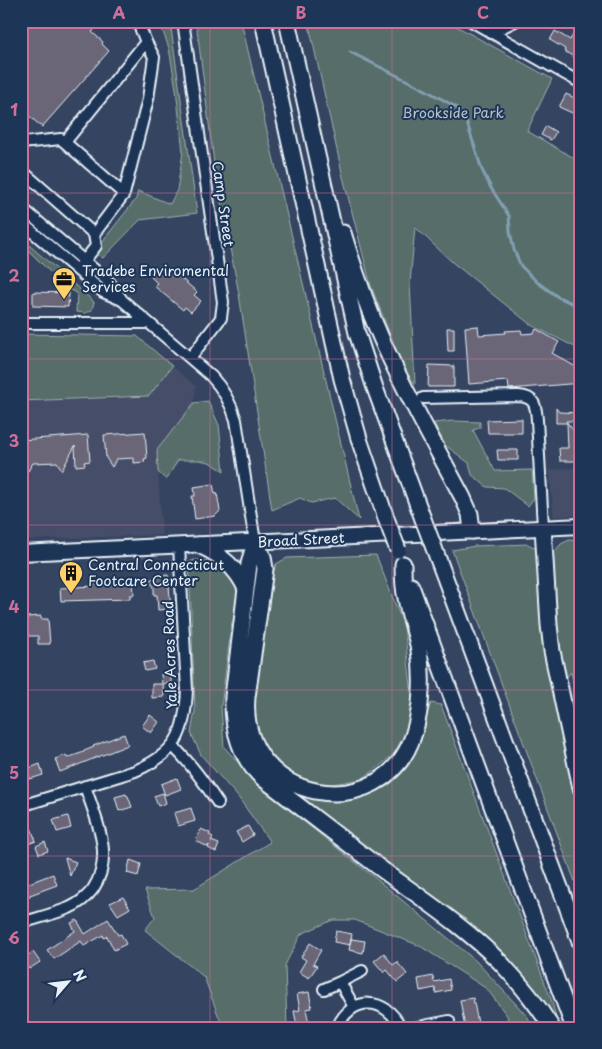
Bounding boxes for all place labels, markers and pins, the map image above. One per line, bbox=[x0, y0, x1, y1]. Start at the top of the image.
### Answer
place label: Tradebe Enviromental Services bbox=[82, 260, 229, 297]
office icon: Tradebe Enviromental Services bbox=[51, 266, 77, 300]
place label: Central Connecticut Footcare Center bbox=[88, 554, 224, 591]
building icon: Central Connecticut Footcare Center bbox=[58, 560, 84, 594]

